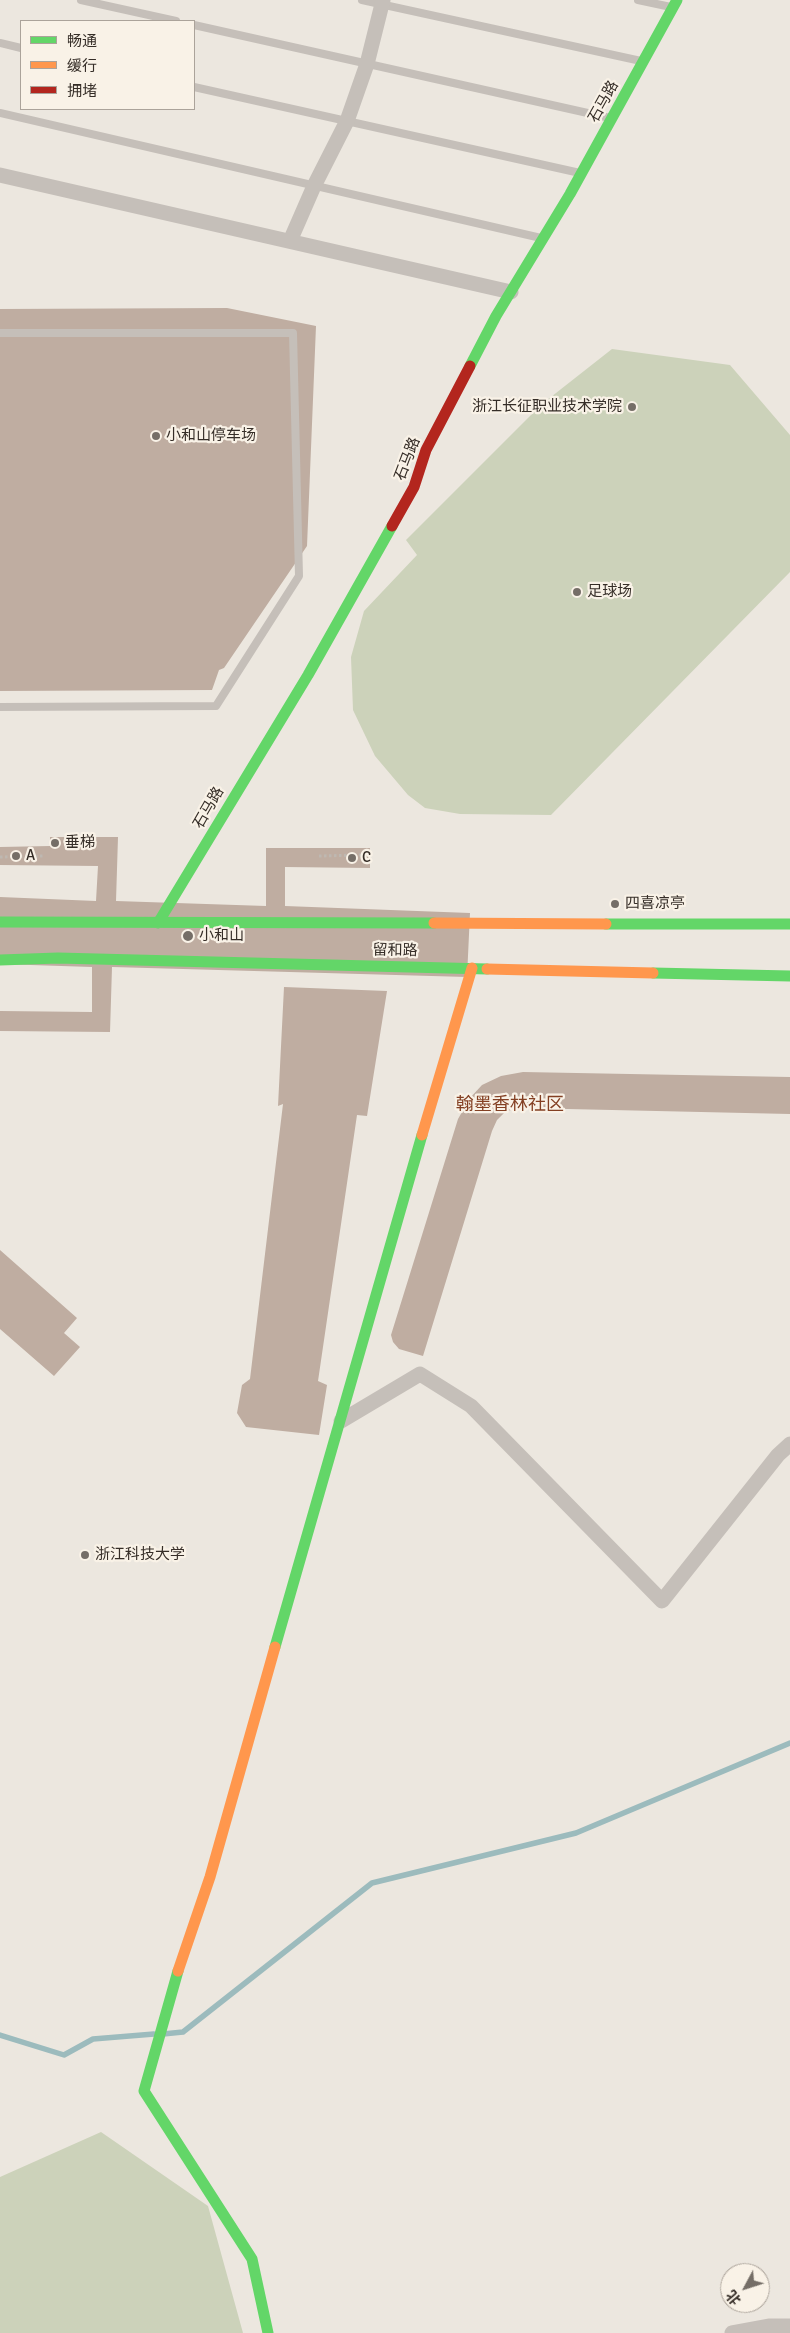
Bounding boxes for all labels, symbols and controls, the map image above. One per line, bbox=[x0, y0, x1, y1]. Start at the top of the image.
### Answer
legend bbox=[20, 20, 195, 110]
text: 畅通 bbox=[67, 32, 97, 50]
text: 缓行 bbox=[67, 57, 97, 75]
street label: 石马路 bbox=[585, 78, 623, 126]
text: 拥堵 bbox=[67, 82, 97, 100]
place label: 浙江长征职业技术学院 bbox=[472, 398, 622, 416]
marker: 浙江长征职业技术学院 bbox=[626, 401, 638, 413]
place label: 小和山停车场 bbox=[166, 427, 256, 445]
marker: 小和山停车场 bbox=[150, 430, 162, 442]
street label: 石马路 bbox=[392, 435, 424, 483]
place label: 足球场 bbox=[587, 583, 632, 601]
marker: 足球场 bbox=[571, 586, 583, 598]
street label: 石马路 bbox=[190, 784, 228, 832]
place label: 垂梯 bbox=[65, 834, 95, 852]
marker: 垂梯 bbox=[49, 837, 61, 849]
place label: A bbox=[26, 847, 35, 865]
place label: C bbox=[362, 849, 371, 867]
marker: A bbox=[10, 850, 22, 862]
marker: C bbox=[346, 852, 358, 864]
place label: 四喜凉亭 bbox=[625, 895, 685, 913]
marker: 四喜凉亭 bbox=[609, 898, 621, 910]
place label: 小和山 bbox=[199, 927, 244, 945]
marker: 小和山 bbox=[181, 929, 195, 943]
street label: 留和路 bbox=[372, 942, 418, 960]
district label: 翰墨香林社区 bbox=[456, 1094, 564, 1116]
place label: 浙江科技大学 bbox=[95, 1546, 185, 1564]
marker: 浙江科技大学 bbox=[79, 1549, 91, 1561]
north arrow bbox=[720, 2263, 770, 2313]
text: 北 bbox=[723, 2286, 745, 2308]

